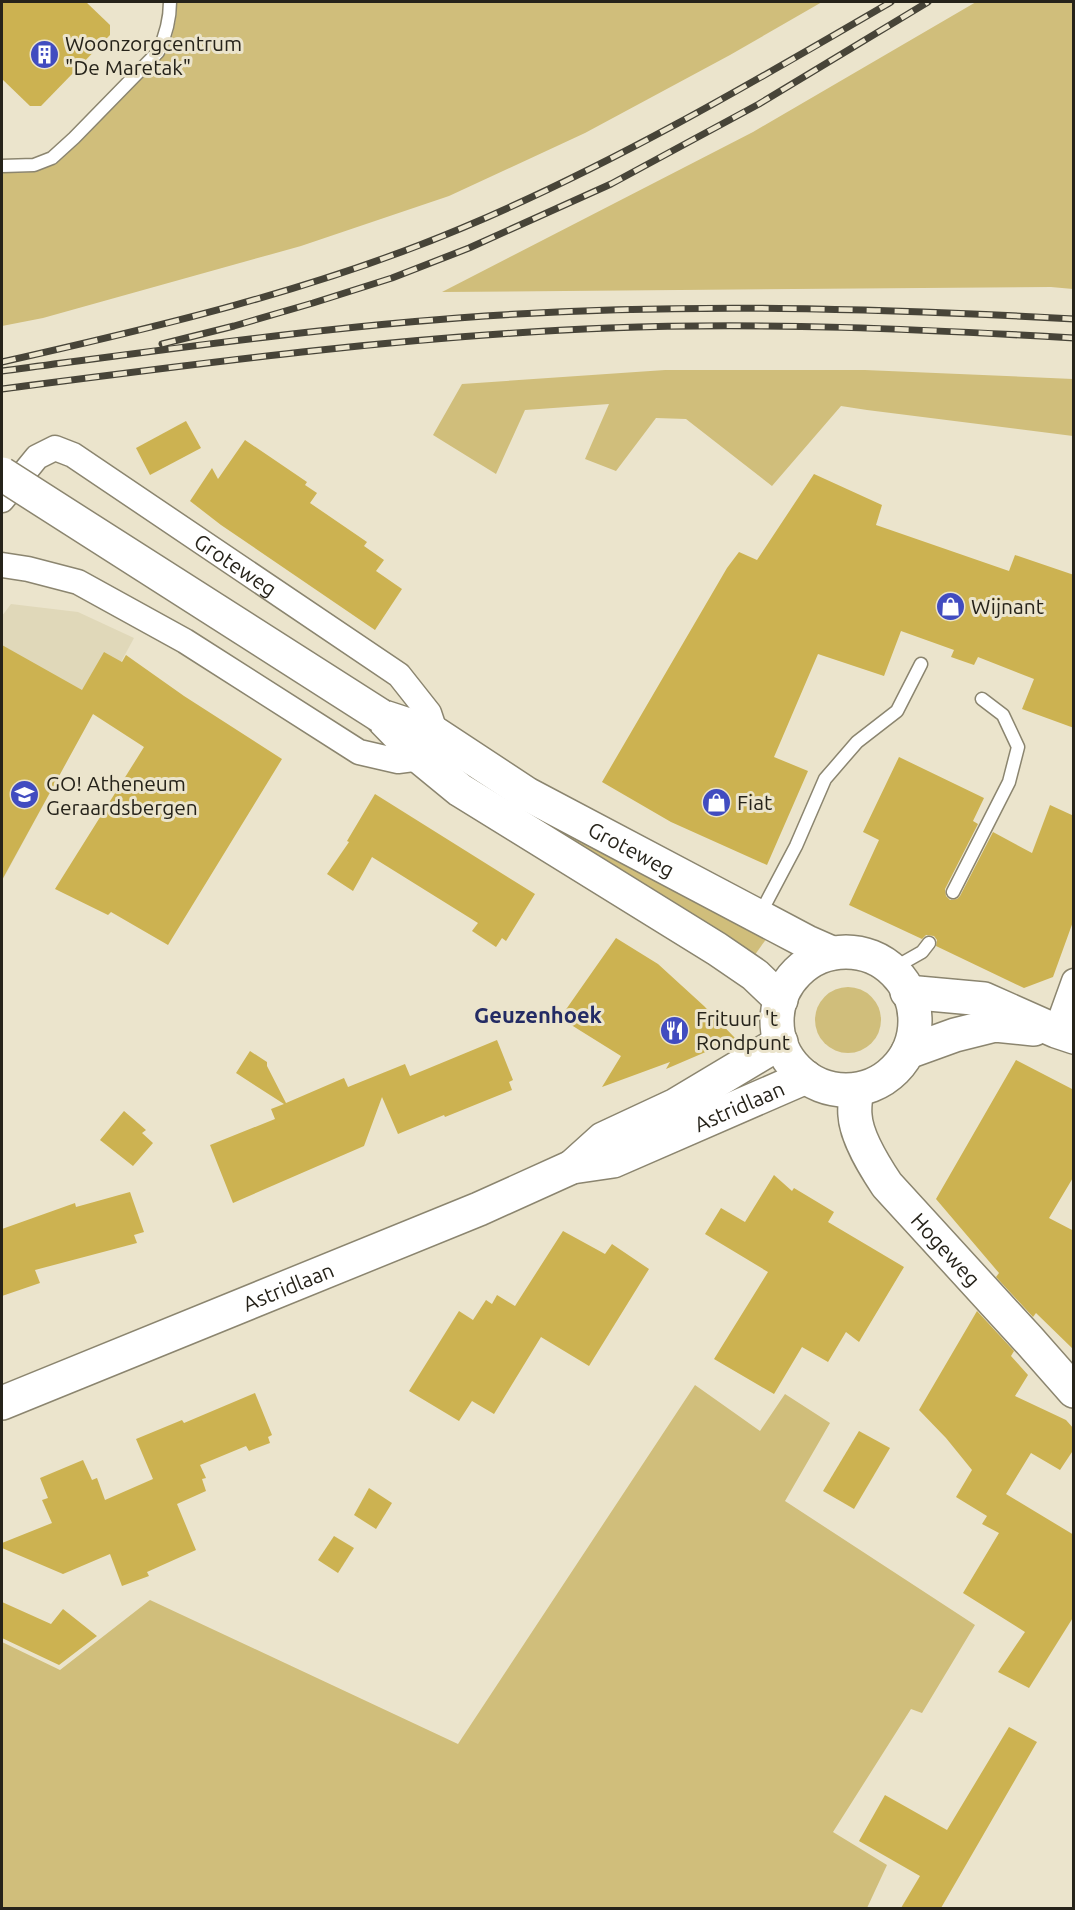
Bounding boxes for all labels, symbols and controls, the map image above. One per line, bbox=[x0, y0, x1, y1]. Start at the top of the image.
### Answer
place label: Woonzorgcentrum "De Maretak" bbox=[65, 31, 242, 79]
building icon: Woonzorgcentrum "De Maretak" bbox=[28, 39, 60, 71]
street label: Groteweg bbox=[190, 528, 281, 601]
shop icon: Wijnant bbox=[934, 590, 966, 622]
place label: Wijnant bbox=[971, 594, 1044, 618]
place label: GO! Atheneum Geraardsbergen bbox=[46, 771, 198, 819]
school or university icon: GO! Atheneum Geraardsbergen bbox=[9, 779, 41, 811]
shop icon: Fiat bbox=[700, 786, 732, 818]
place label: Fiat bbox=[737, 790, 772, 814]
street label: Groteweg bbox=[584, 817, 679, 882]
district label: Geuzenhoek bbox=[474, 1002, 603, 1027]
place label: Frituur 't Rondpunt bbox=[696, 1006, 790, 1054]
restaurant icon: Frituur 't Rondpunt bbox=[659, 1014, 691, 1046]
street label: Astridlaan bbox=[690, 1076, 788, 1136]
street label: Hogeweg bbox=[906, 1208, 985, 1291]
street label: Astridlaan bbox=[239, 1257, 337, 1316]

